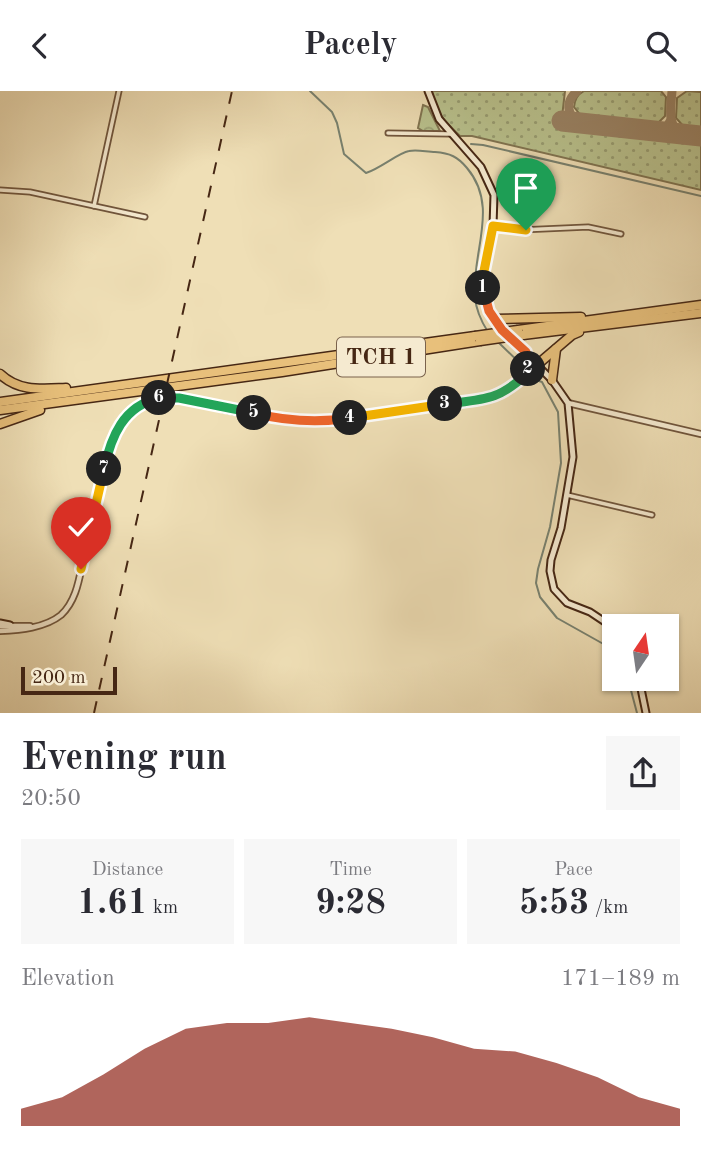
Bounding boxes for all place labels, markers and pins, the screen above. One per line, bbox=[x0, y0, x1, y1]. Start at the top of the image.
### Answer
pin bbox=[496, 158, 556, 230]
pin: 1 bbox=[466, 271, 500, 305]
pin: 2 bbox=[510, 351, 546, 387]
pin: 6 bbox=[142, 381, 176, 415]
pin: 3 bbox=[428, 387, 462, 421]
pin: 5 bbox=[236, 395, 272, 431]
pin: 4 bbox=[332, 401, 368, 435]
pin: 7 bbox=[86, 451, 122, 487]
pin bbox=[51, 497, 111, 569]

